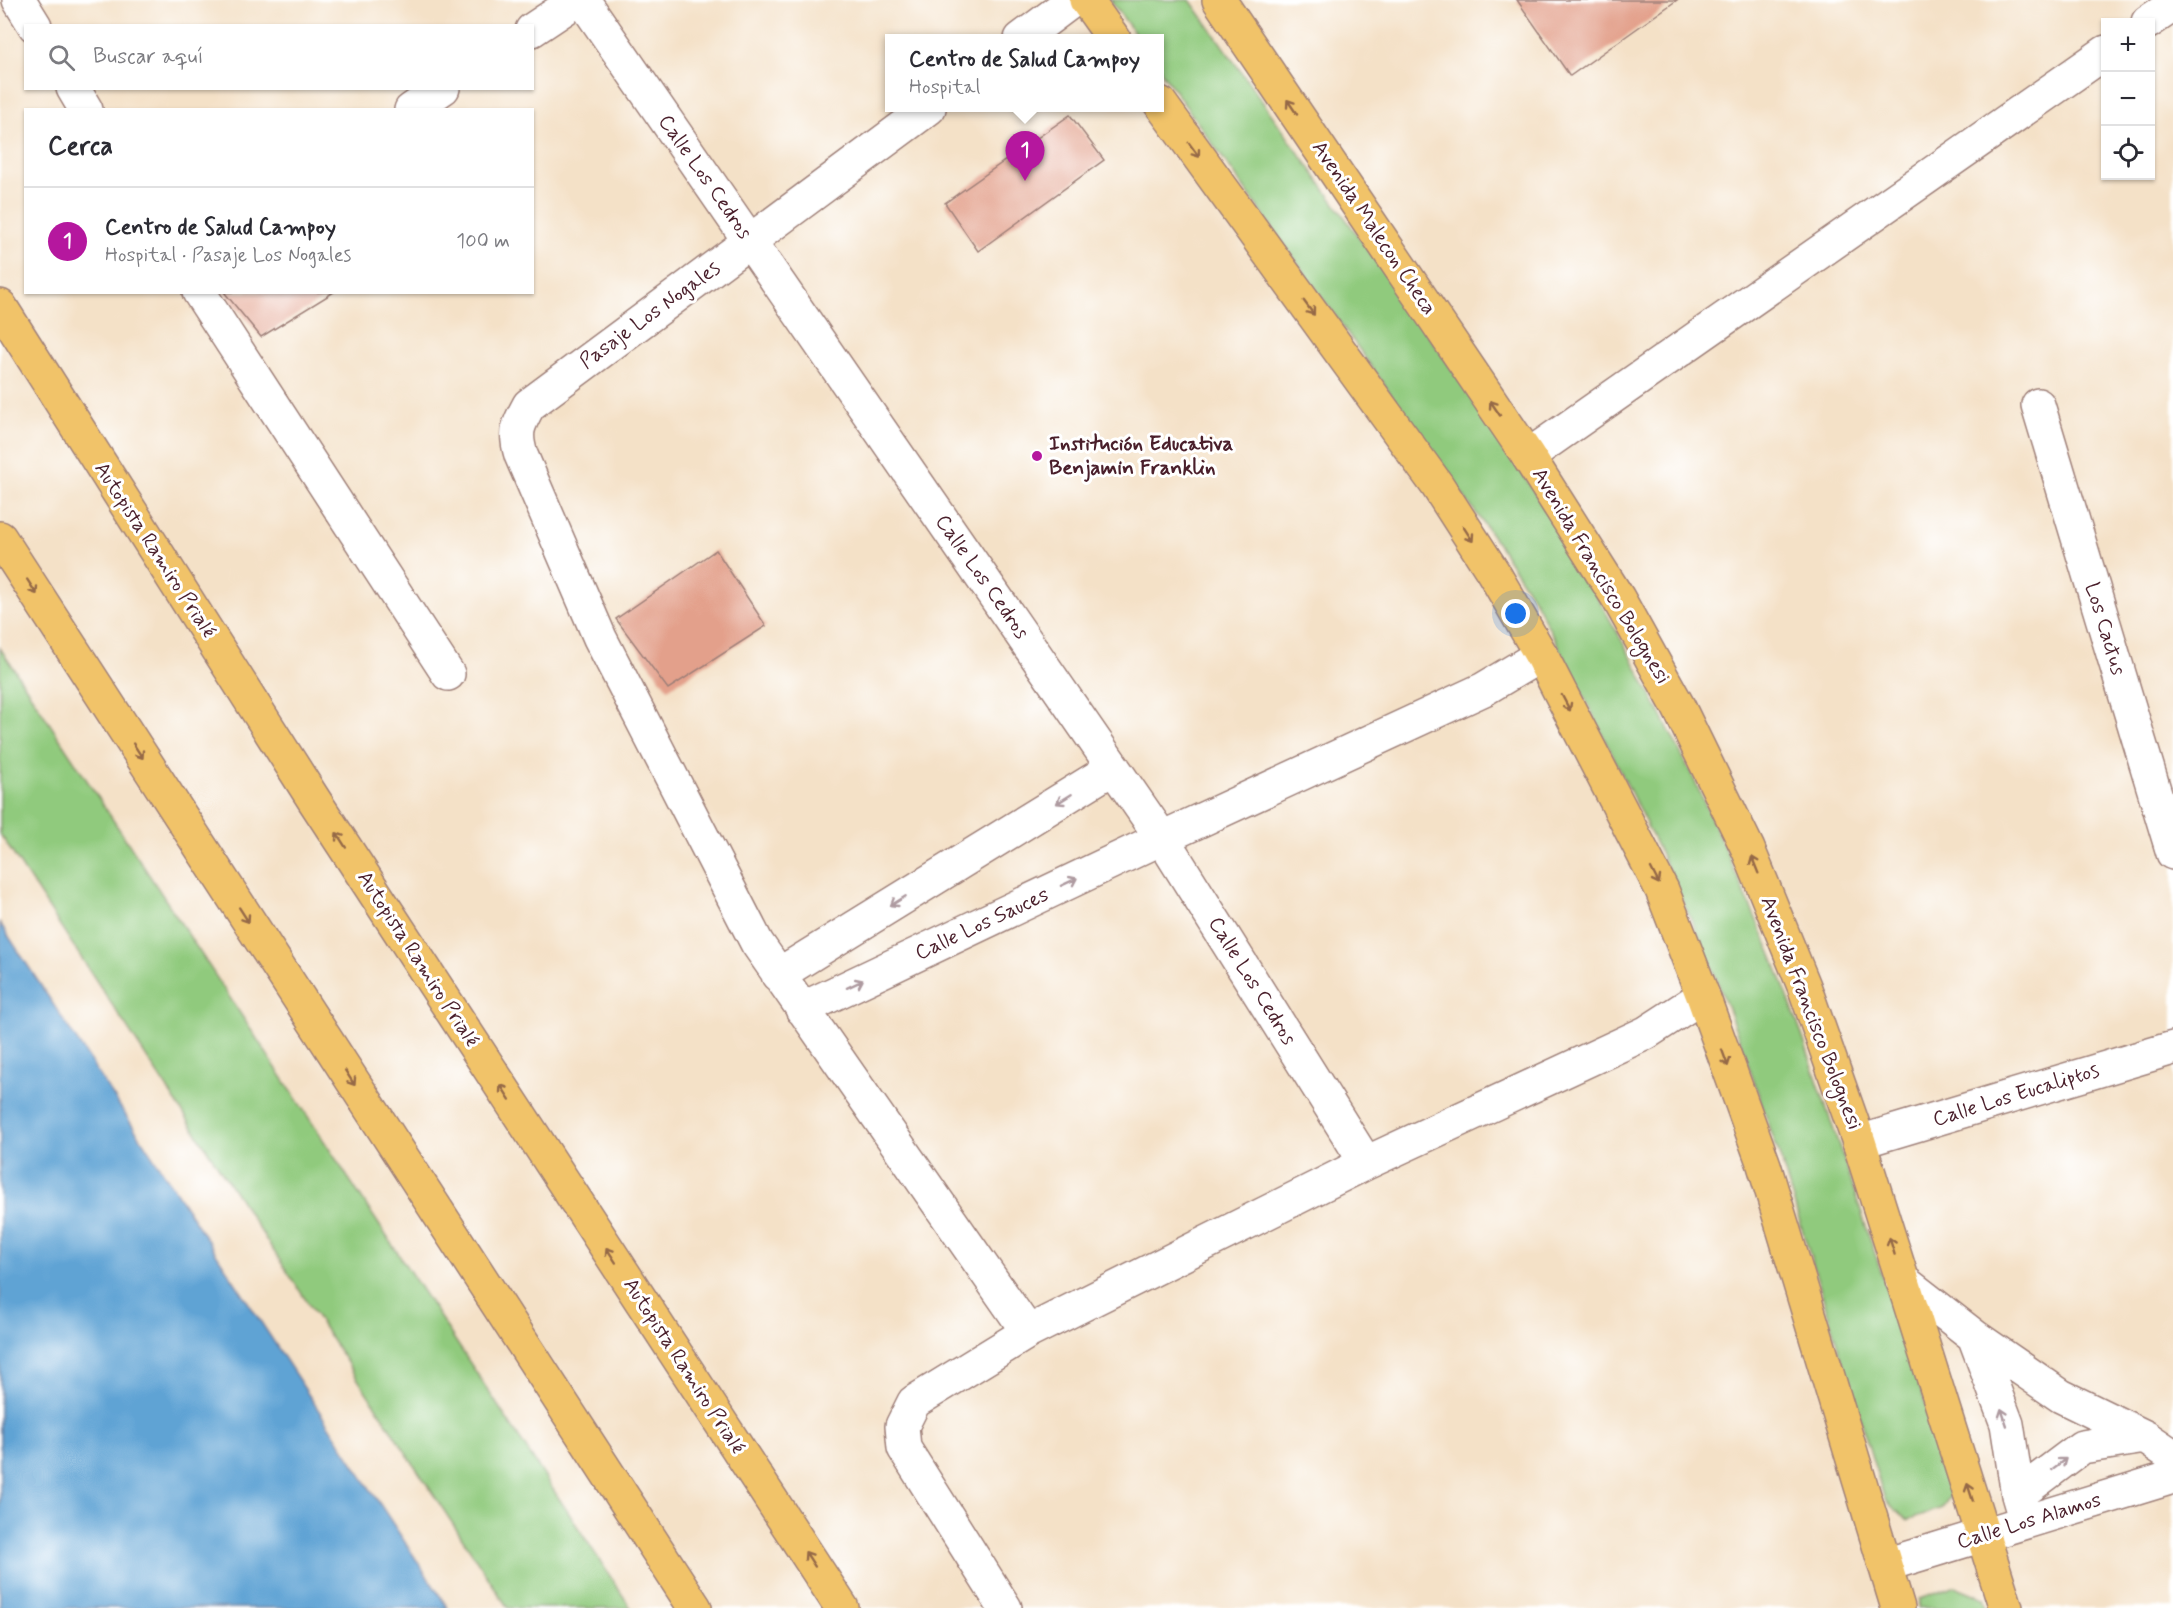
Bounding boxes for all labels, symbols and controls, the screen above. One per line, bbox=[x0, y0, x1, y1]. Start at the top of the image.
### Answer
map controls bbox=[2101, 18, 2155, 180]
button: + bbox=[2101, 18, 2155, 72]
search box bbox=[24, 24, 534, 90]
popup bbox=[885, 34, 1164, 112]
icon: search bbox=[45, 41, 78, 74]
text: Buscar aquí bbox=[93, 43, 204, 71]
text: Centro de Salud Campoy bbox=[909, 46, 1140, 74]
button: − bbox=[2101, 72, 2155, 126]
text: Hospital bbox=[909, 74, 980, 101]
one-way arrow bbox=[1286, 100, 1298, 116]
street label: Calle Los Cedros bbox=[652, 109, 758, 245]
button: locate bbox=[2101, 126, 2155, 180]
text: Cerca bbox=[48, 130, 113, 164]
pin: 1 bbox=[1006, 132, 1044, 181]
street label: Avenida Malecon Checa bbox=[1305, 135, 1443, 321]
one-way arrow bbox=[1188, 142, 1200, 158]
text: Centro de Salud Campoy bbox=[105, 214, 336, 242]
text: 1 bbox=[63, 228, 72, 255]
text: 100 m bbox=[456, 228, 510, 255]
text: Hospital · Pasaje Los Nogales bbox=[105, 242, 351, 269]
street label: Pasaje Los Nogales bbox=[574, 254, 726, 376]
one-way arrow bbox=[1302, 300, 1315, 316]
one-way arrow bbox=[1489, 399, 1502, 416]
place label: Institución Educativa Benjamin Franklin bbox=[1049, 430, 1234, 482]
marker: Institución Educativa Benjamin Franklin bbox=[1030, 449, 1044, 463]
street label: Autopista Ramiro Prialé bbox=[88, 457, 222, 643]
street label: Avenida Francisco Bolognesi bbox=[1524, 463, 1677, 690]
street label: Calle Los Cedros bbox=[929, 509, 1035, 645]
one-way arrow bbox=[1463, 525, 1475, 542]
one-way arrow bbox=[25, 579, 38, 596]
street label: Los Cactus bbox=[2078, 579, 2132, 679]
your location bbox=[1501, 599, 1530, 628]
one-way arrow bbox=[1560, 694, 1572, 711]
one-way arrow bbox=[132, 742, 144, 759]
one-way arrow bbox=[1056, 793, 1073, 805]
one-way arrow bbox=[335, 833, 347, 849]
one-way arrow bbox=[1749, 857, 1760, 875]
street label: Autopista Ramiro Prialé bbox=[351, 866, 485, 1052]
one-way arrow bbox=[1650, 867, 1661, 885]
one-way arrow bbox=[1060, 876, 1078, 888]
street label: Calle Los Sauces bbox=[911, 881, 1053, 967]
street label: Avenida Francisco Bolognesi bbox=[1753, 892, 1868, 1134]
one-way arrow bbox=[890, 896, 907, 908]
one-way arrow bbox=[238, 906, 250, 923]
street label: Calle Los Cedros bbox=[1201, 912, 1303, 1050]
one-way arrow bbox=[846, 977, 864, 989]
one-way arrow bbox=[1721, 1048, 1732, 1067]
street label: Calle Los Eucaliptos bbox=[1929, 1056, 2103, 1134]
one-way arrow bbox=[344, 1069, 356, 1086]
one-way arrow bbox=[499, 1084, 511, 1101]
one-way arrow bbox=[1886, 1237, 1897, 1256]
one-way arrow bbox=[605, 1247, 617, 1264]
street label: Autopista Ramiro Prialé bbox=[617, 1273, 751, 1459]
one-way arrow bbox=[1998, 1408, 2009, 1427]
one-way arrow bbox=[2050, 1458, 2066, 1470]
one-way arrow bbox=[1964, 1483, 1975, 1502]
street label: Calle Los Alamos bbox=[1953, 1486, 2105, 1556]
one-way arrow bbox=[804, 1551, 816, 1568]

